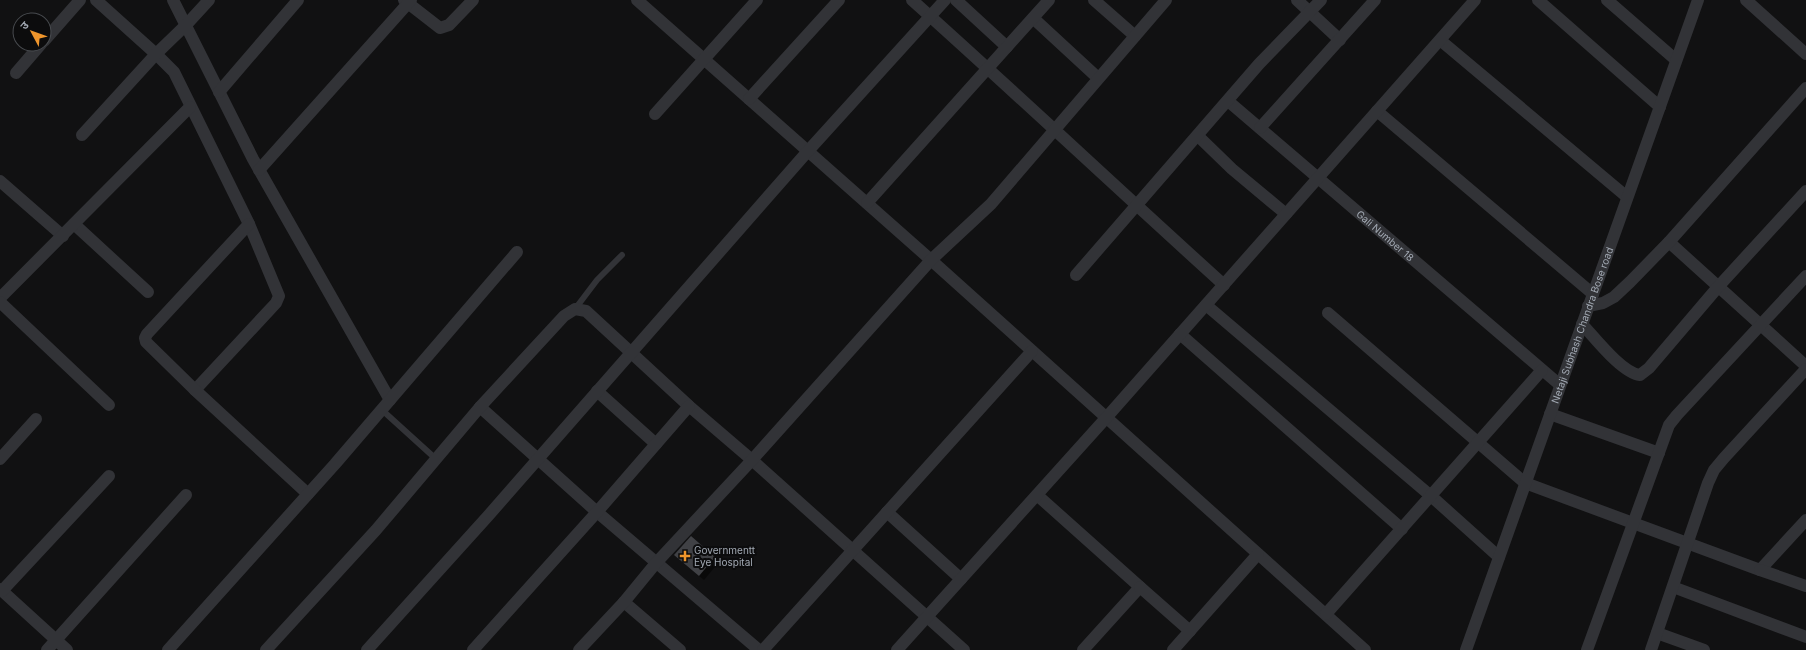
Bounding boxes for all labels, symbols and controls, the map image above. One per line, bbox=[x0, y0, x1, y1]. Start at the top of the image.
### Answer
north arrow bbox=[12, 12, 52, 52]
text: उ bbox=[17, 18, 32, 32]
street label: Gali Number 18 bbox=[1354, 208, 1416, 263]
street label: Netaji Subhash Chandra Bose road bbox=[1549, 245, 1615, 405]
place label: Governmentt Eye Hospital bbox=[694, 544, 756, 568]
marker: Governmentt Eye Hospital bbox=[679, 550, 691, 562]

